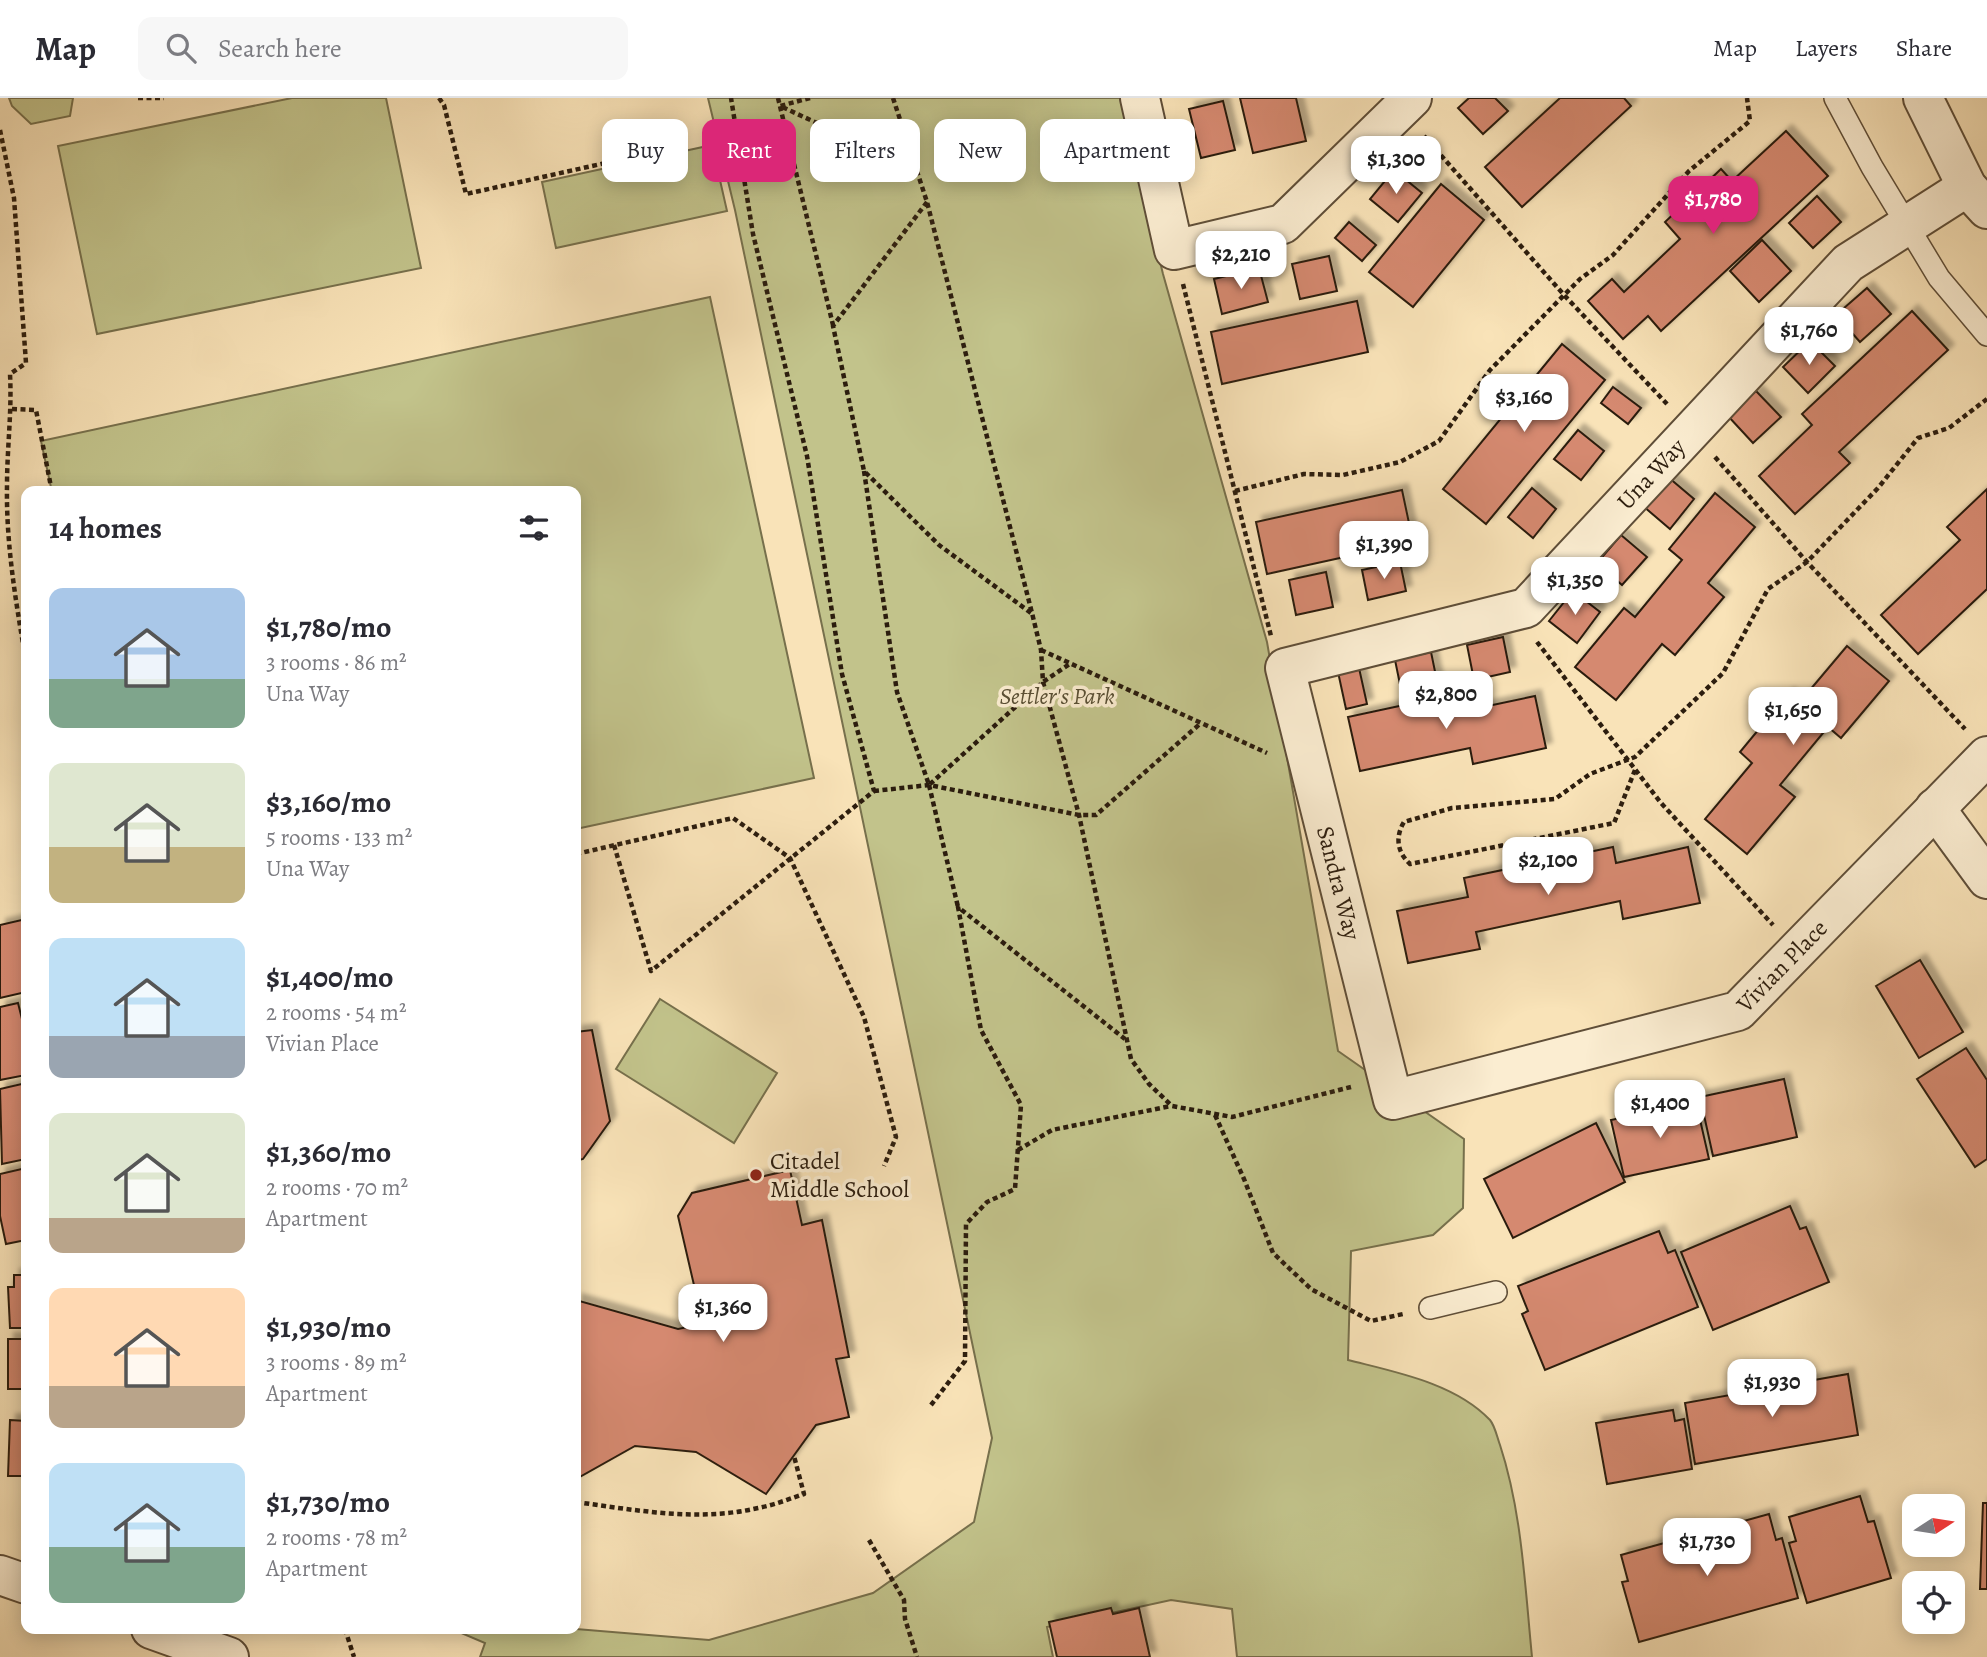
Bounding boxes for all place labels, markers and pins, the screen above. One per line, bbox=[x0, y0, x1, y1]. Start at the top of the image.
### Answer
pin: $1,300 bbox=[1339, 136, 1453, 196]
pin: $1,780 bbox=[1656, 176, 1770, 236]
pin: $2,210 bbox=[1184, 232, 1298, 291]
pin: $1,760 bbox=[1752, 308, 1866, 367]
pin: $3,160 bbox=[1467, 374, 1581, 434]
pin: $1,390 bbox=[1327, 522, 1441, 581]
pin: $1,350 bbox=[1518, 558, 1632, 617]
pin: $2,800 bbox=[1389, 672, 1503, 731]
pin: $1,650 bbox=[1736, 688, 1850, 747]
pin: $2,100 bbox=[1491, 838, 1605, 897]
pin: $1,400 bbox=[1603, 1080, 1717, 1140]
place label: Citadel Middle School bbox=[770, 1145, 909, 1205]
marker: Citadel Middle School bbox=[748, 1167, 764, 1183]
pin: $1,360 bbox=[666, 1284, 780, 1344]
pin: $1,930 bbox=[1715, 1360, 1829, 1419]
pin: $1,730 bbox=[1650, 1518, 1764, 1578]

